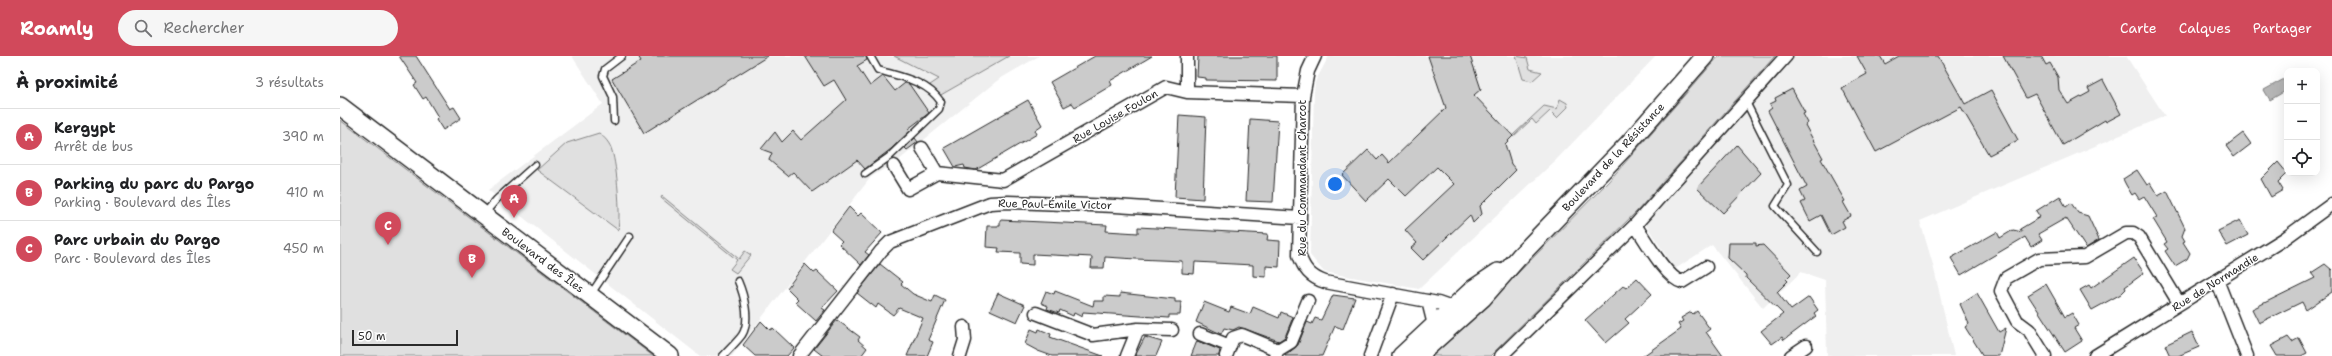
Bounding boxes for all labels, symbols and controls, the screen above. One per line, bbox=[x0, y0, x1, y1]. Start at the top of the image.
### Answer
search box bbox=[118, 10, 398, 46]
text: Roamly bbox=[20, 16, 94, 41]
icon: search bbox=[132, 17, 154, 39]
text: Rechercher bbox=[164, 18, 245, 38]
text: Carte bbox=[2120, 19, 2157, 37]
text: Calques bbox=[2179, 19, 2231, 37]
text: Partager bbox=[2253, 19, 2312, 37]
map controls bbox=[2284, 68, 2320, 176]
button: + bbox=[2284, 68, 2320, 104]
text: À proximité bbox=[16, 71, 118, 93]
text: 3 résultats bbox=[255, 74, 324, 91]
street label: Rue Louise Foulon bbox=[1070, 86, 1161, 147]
street label: Rue du Commandant Charcot bbox=[1295, 100, 1310, 256]
street label: Boulevard de la Résistance bbox=[1559, 100, 1668, 215]
button: − bbox=[2284, 104, 2320, 140]
text: Kergypt bbox=[54, 118, 116, 138]
text: A bbox=[24, 128, 34, 145]
text: 390 m bbox=[282, 128, 324, 145]
text: Arrêt de bus bbox=[54, 138, 133, 155]
button: locate bbox=[2284, 140, 2320, 176]
text: Parking du parc du Pargo bbox=[54, 174, 254, 194]
your location bbox=[1325, 174, 1345, 194]
text: B bbox=[25, 184, 33, 201]
text: 410 m bbox=[286, 184, 324, 201]
pin: A bbox=[501, 185, 527, 218]
text: Parking · Boulevard des Îles bbox=[54, 194, 231, 211]
street label: Rue Paul-Émile Victor bbox=[998, 195, 1112, 213]
pin: C bbox=[375, 212, 401, 245]
street label: Boulevard des Îles bbox=[498, 224, 588, 296]
text: Parc urbain du Pargo bbox=[54, 230, 220, 250]
text: C bbox=[25, 240, 33, 257]
text: 450 m bbox=[283, 240, 324, 257]
pin: B bbox=[459, 245, 485, 278]
text: Parc · Boulevard des Îles bbox=[54, 250, 211, 267]
street label: Rue de Normandie bbox=[2169, 250, 2261, 315]
scale bar bbox=[352, 328, 458, 347]
text: 50 m bbox=[358, 329, 386, 344]

